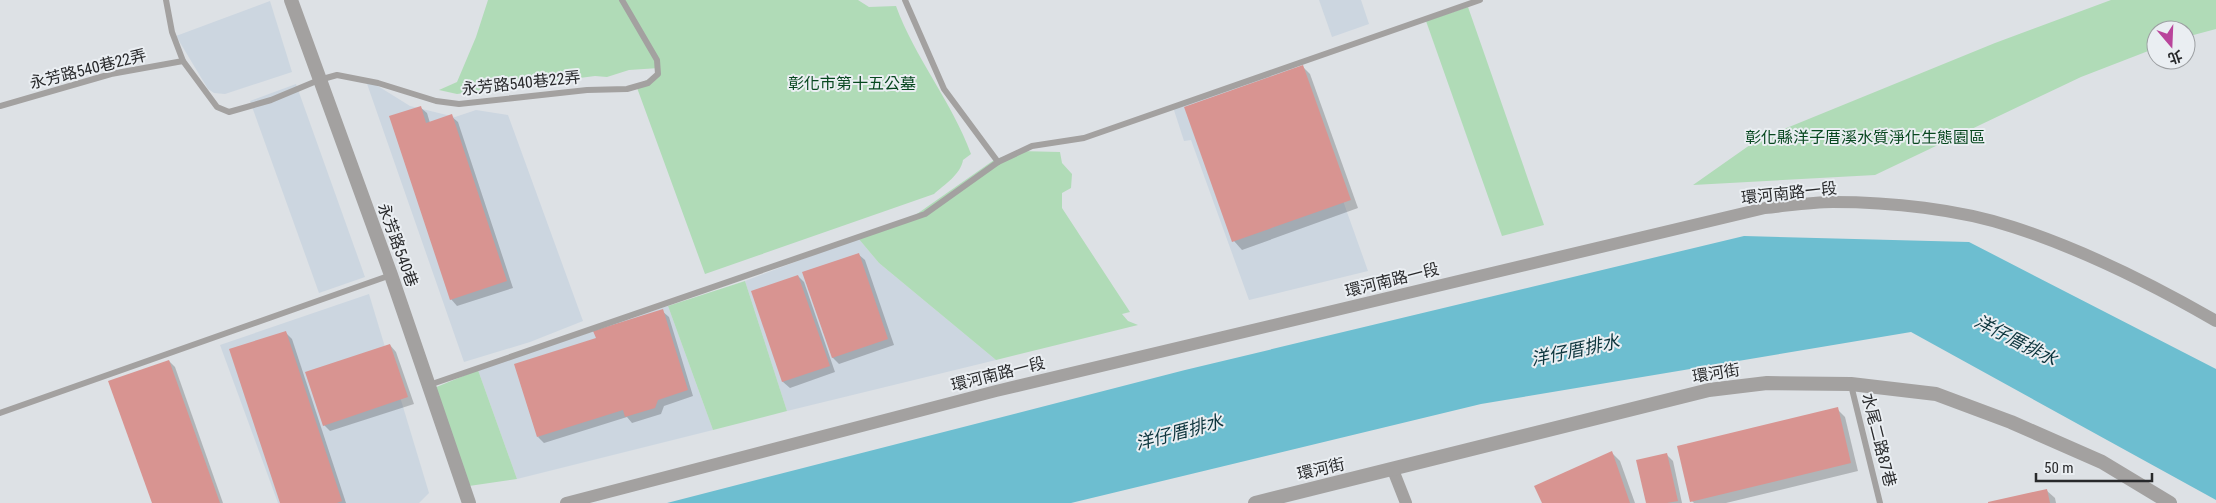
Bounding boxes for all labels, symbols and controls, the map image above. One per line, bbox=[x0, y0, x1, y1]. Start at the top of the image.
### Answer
north arrow bbox=[2146, 20, 2196, 70]
street label: 永芳路540巷22弄 bbox=[28, 45, 148, 93]
text: 北 bbox=[2166, 47, 2184, 67]
street label: 永芳路540巷22弄 bbox=[461, 67, 581, 99]
park label: 彰化市第十五公墓 bbox=[788, 74, 916, 93]
park label: 彰化縣洋子厝溪水質淨化生態園區 bbox=[1745, 128, 1985, 147]
street label: 環河南路一段 bbox=[1740, 179, 1838, 207]
street label: 永芳路540巷 bbox=[374, 201, 422, 289]
street label: 環河南路一段 bbox=[1343, 259, 1441, 301]
water label: 洋仔厝排水 bbox=[1971, 310, 2062, 370]
water label: 洋仔厝排水 bbox=[1529, 330, 1622, 370]
street label: 環河南路一段 bbox=[949, 353, 1047, 395]
street label: 環河街 bbox=[1691, 360, 1741, 386]
street label: 水尾二路87巷 bbox=[1858, 391, 1900, 489]
water label: 洋仔厝排水 bbox=[1133, 410, 1226, 454]
scale bar bbox=[2036, 450, 2152, 482]
street label: 環河街 bbox=[1295, 454, 1347, 484]
text: 50 m bbox=[2044, 459, 2074, 477]

